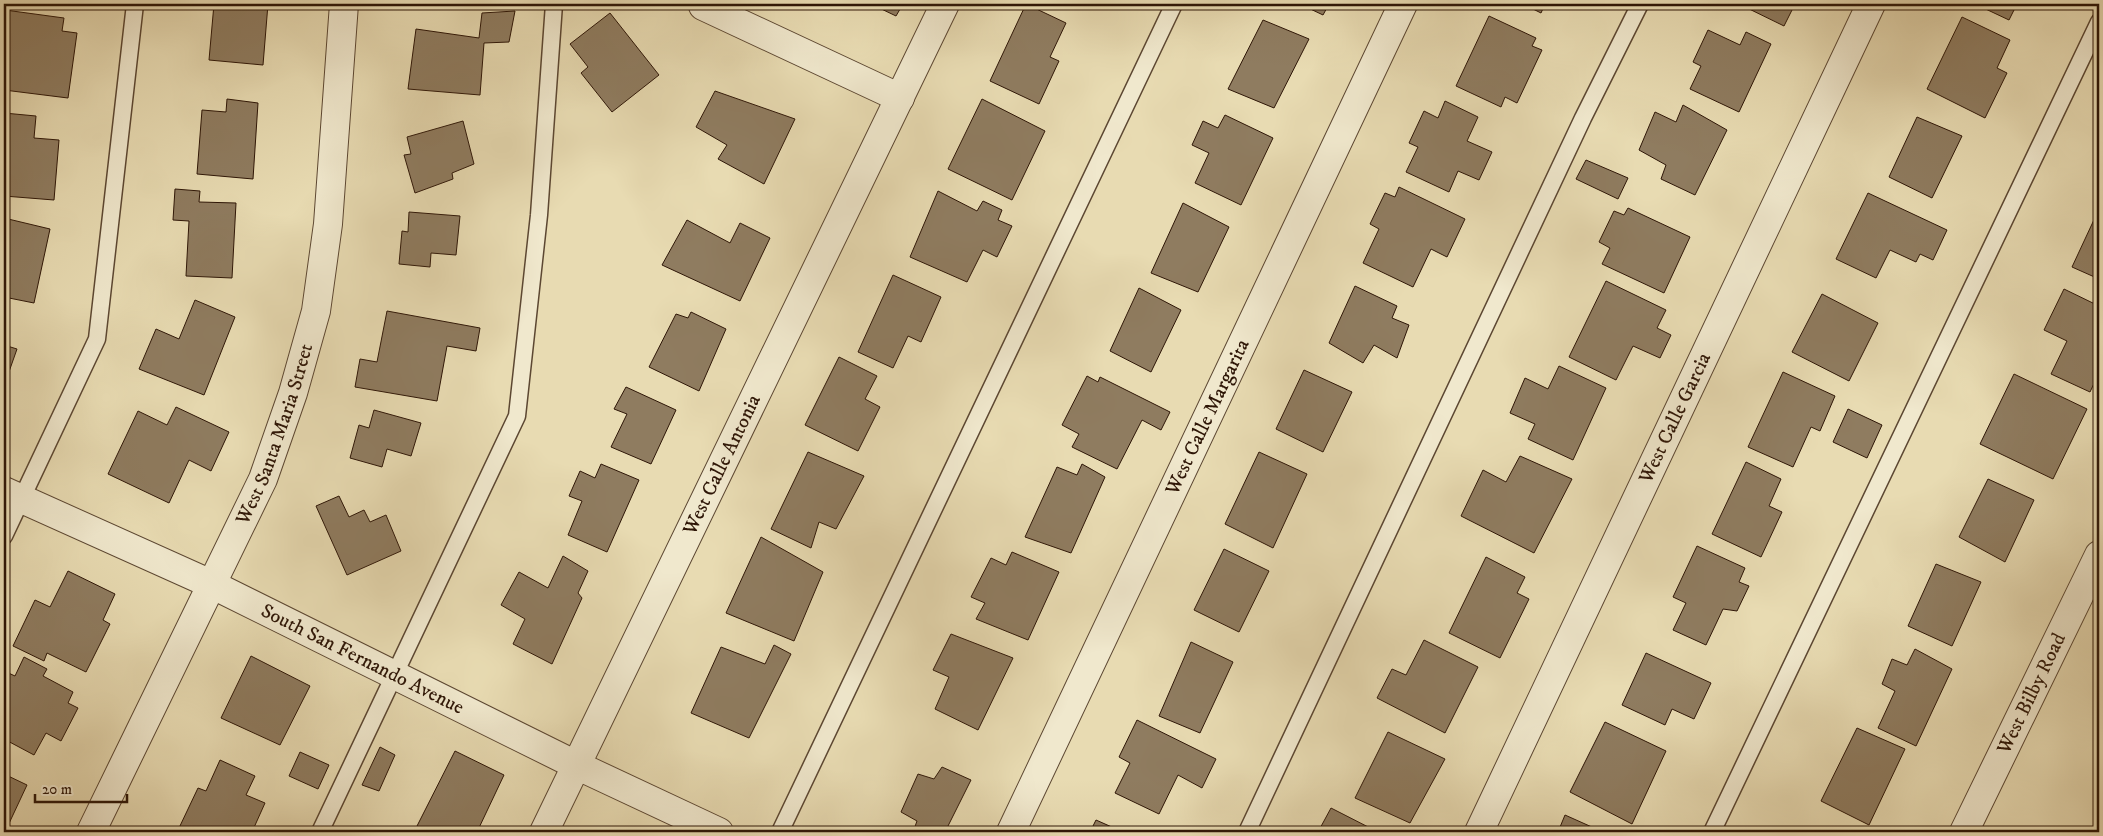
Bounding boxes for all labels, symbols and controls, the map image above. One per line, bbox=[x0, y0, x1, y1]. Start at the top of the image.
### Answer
street label: West Calle Margarita bbox=[1159, 335, 1255, 500]
street label: West Santa Maria Street bbox=[230, 341, 319, 530]
street label: West Calle Garcia bbox=[1633, 348, 1717, 488]
street label: West Calle Antonia bbox=[677, 390, 767, 540]
street label: South San Fernando Avenue bbox=[257, 598, 468, 720]
street label: West Bilby Road bbox=[1991, 629, 2071, 759]
scale bar bbox=[35, 771, 128, 803]
text: 20 m bbox=[42, 780, 72, 799]

